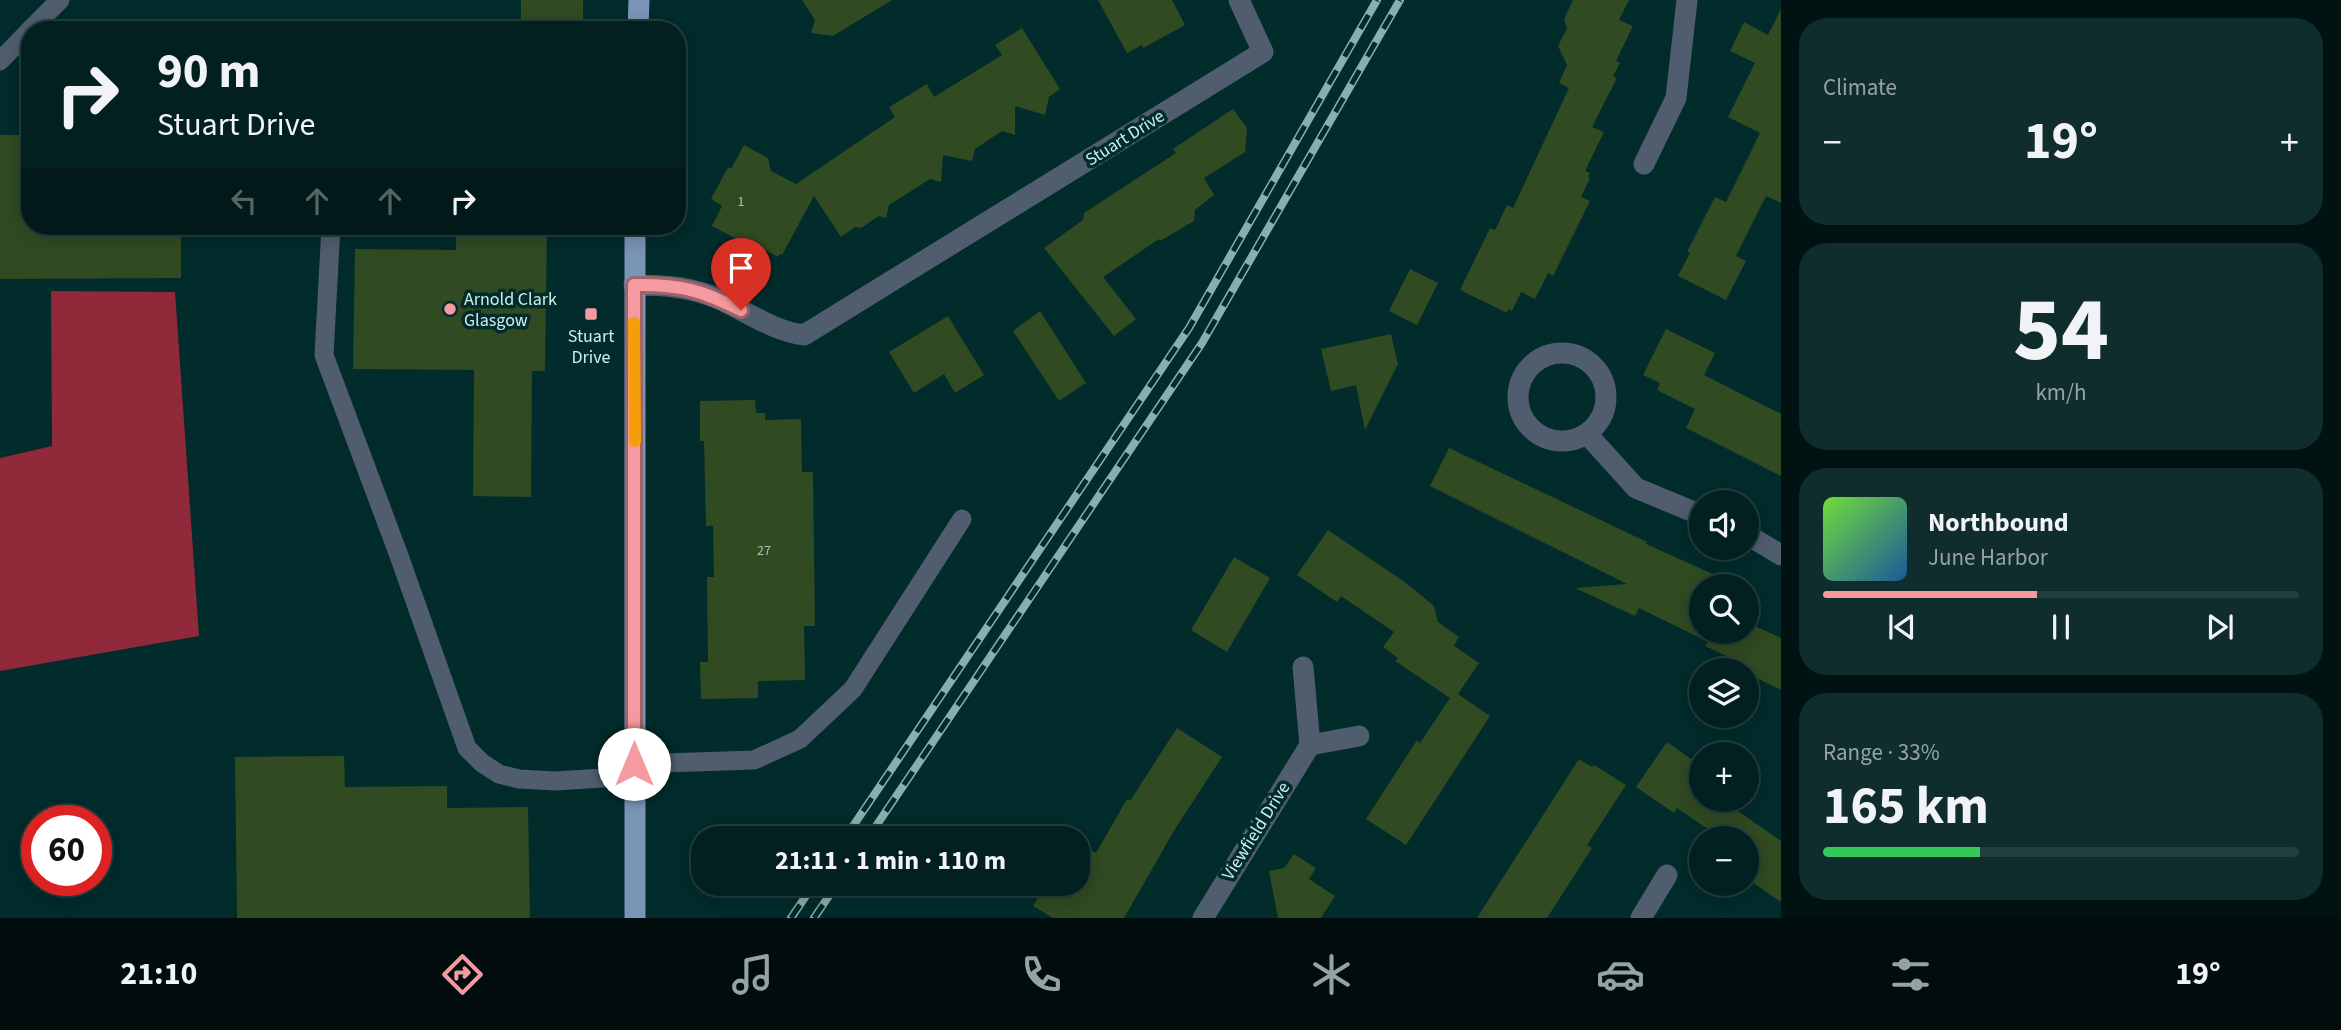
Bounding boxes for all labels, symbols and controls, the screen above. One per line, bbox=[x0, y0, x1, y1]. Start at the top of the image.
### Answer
text: 90 m bbox=[157, 37, 261, 107]
icon: right bbox=[42, 49, 133, 140]
text: Climate bbox=[1823, 71, 1897, 104]
text: Stuart Drive bbox=[157, 102, 315, 148]
street label: Stuart Drive bbox=[1081, 104, 1169, 172]
text: 19° bbox=[2024, 105, 2098, 179]
text: − bbox=[1823, 116, 1842, 170]
text: + bbox=[2280, 116, 2299, 170]
icon: left bbox=[225, 182, 263, 220]
icon: ahead bbox=[298, 182, 336, 220]
icon: ahead bbox=[371, 182, 409, 220]
icon: right bbox=[444, 182, 482, 220]
house number: 1 bbox=[738, 192, 745, 212]
pin bbox=[711, 238, 771, 310]
icon: arrive bbox=[722, 249, 760, 287]
text: 54 bbox=[2013, 266, 2109, 395]
place label: Arnold Clark Glasgow bbox=[464, 287, 557, 333]
marker: Arnold Clark Glasgow bbox=[442, 301, 458, 317]
marker: Stuart Drive bbox=[583, 306, 599, 322]
place label: Stuart Drive bbox=[568, 324, 614, 370]
text: km/h bbox=[2035, 376, 2087, 409]
map controls bbox=[1689, 490, 1759, 896]
button: sound bbox=[1689, 490, 1759, 560]
text: Northbound bbox=[1928, 504, 2069, 541]
house number: 27 bbox=[757, 541, 771, 561]
text: June Harbor bbox=[1928, 541, 2048, 574]
button: search bbox=[1689, 574, 1759, 644]
icon: previous bbox=[1883, 608, 1921, 646]
icon: pause bbox=[2042, 608, 2080, 646]
icon: next bbox=[2201, 608, 2239, 646]
button: layers bbox=[1689, 658, 1759, 728]
position arrow bbox=[597, 727, 671, 801]
text: Range · 33% bbox=[1823, 736, 1940, 769]
button: + bbox=[1689, 742, 1759, 812]
text: 165 km bbox=[1823, 770, 1989, 844]
street label: Viewfield Drive bbox=[1216, 777, 1296, 885]
speed limit sign: 60 bbox=[21, 805, 112, 896]
button: − bbox=[1689, 826, 1759, 896]
text: 21:11 · 1 min · 110 m bbox=[775, 842, 1006, 879]
icon: directions bbox=[438, 950, 487, 999]
icon: music bbox=[728, 950, 777, 999]
icon: phone bbox=[1017, 950, 1066, 999]
icon: climate bbox=[1307, 950, 1356, 999]
icon: car bbox=[1596, 950, 1645, 999]
icon: filters bbox=[1886, 950, 1935, 999]
text: 21:10 bbox=[120, 951, 197, 997]
text: 19° bbox=[2175, 951, 2221, 997]

